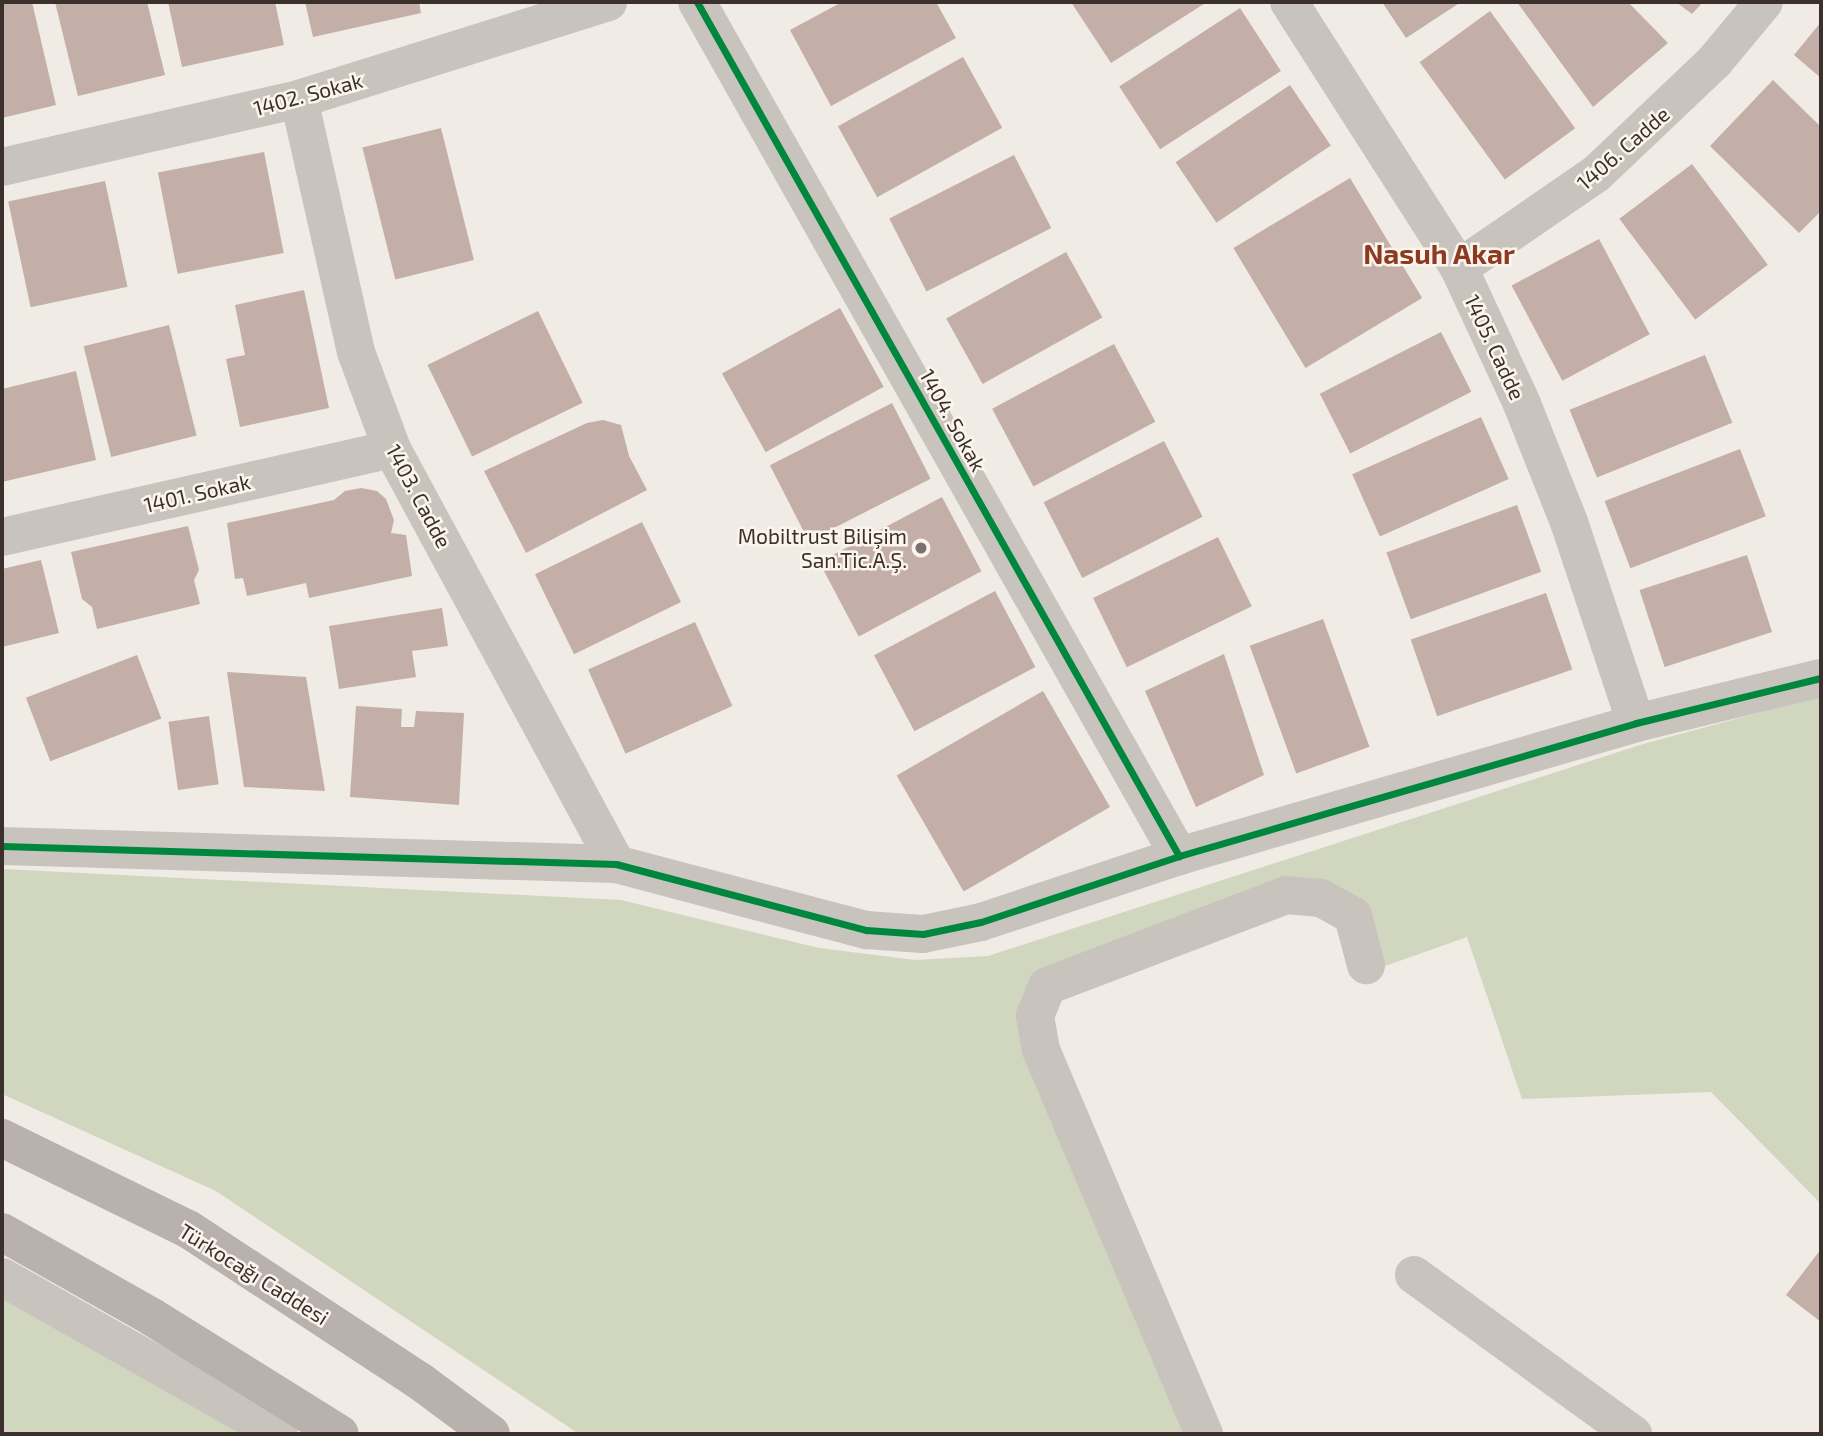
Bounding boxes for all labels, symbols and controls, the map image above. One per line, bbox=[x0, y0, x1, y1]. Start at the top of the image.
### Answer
street label: 1402. Sokak bbox=[251, 67, 365, 121]
street label: 1406. Cadde bbox=[1572, 101, 1674, 195]
district label: Nasuh Akar bbox=[1363, 236, 1515, 270]
street label: 1405. Cadde bbox=[1460, 290, 1530, 404]
street label: 1404. Sokak bbox=[915, 364, 991, 476]
street label: 1403. Cadde bbox=[381, 440, 457, 552]
street label: 1401. Sokak bbox=[141, 469, 253, 517]
place label: Mobiltrust Bilişim San.Tic.A.Ş. bbox=[738, 523, 907, 573]
marker: Mobiltrust Bilişim San.Tic.A.Ş. bbox=[913, 540, 929, 556]
street label: Türkocağı Caddesi bbox=[175, 1218, 333, 1330]

